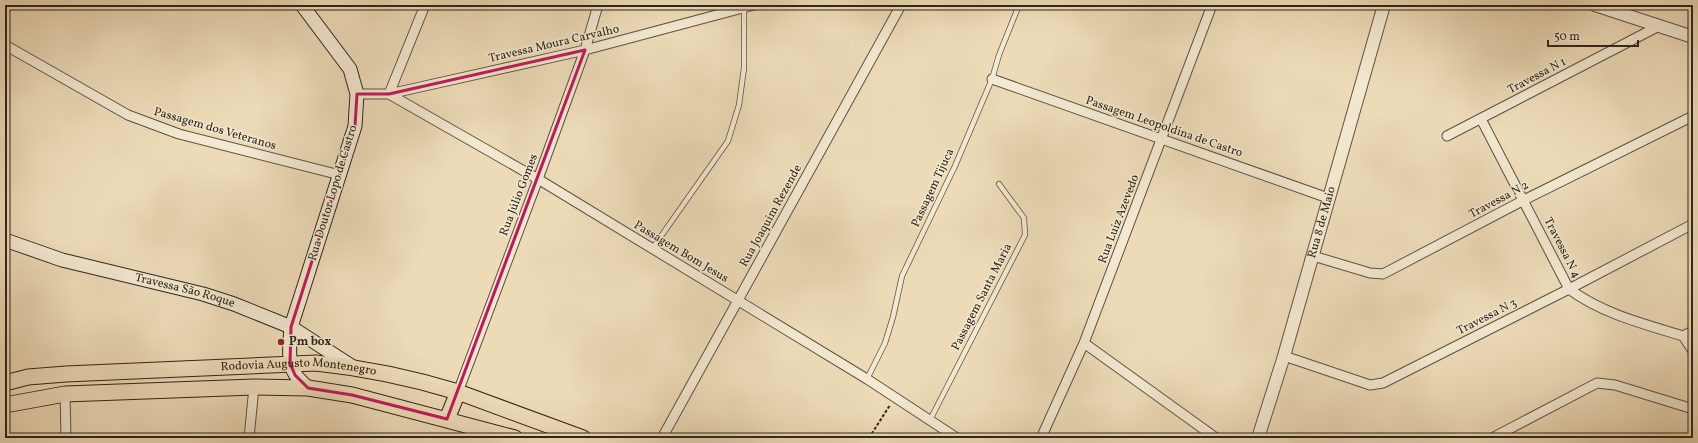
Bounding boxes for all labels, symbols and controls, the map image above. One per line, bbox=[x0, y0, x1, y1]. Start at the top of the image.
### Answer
street label: Travessa Moura Carvalho bbox=[487, 21, 621, 67]
scale bar bbox=[1548, 22, 1638, 48]
text: 50 m bbox=[1554, 29, 1580, 45]
street label: Travessa N 1 bbox=[1505, 54, 1569, 98]
street label: Passagem Leopoldina de Castro bbox=[1083, 93, 1245, 161]
street label: Passagem dos Veteranos bbox=[152, 104, 278, 154]
street label: Rua Doutor Lopo de Castro bbox=[305, 123, 361, 263]
street label: Passagem Tijuca bbox=[908, 146, 958, 230]
street label: Rua Júlio Gomes bbox=[496, 152, 542, 238]
street label: Rua Joaquim Rezende bbox=[736, 162, 806, 270]
street label: Rua Luiz Azevedo bbox=[1095, 172, 1143, 266]
street label: Travessa N 2 bbox=[1466, 178, 1532, 222]
street label: Rua 8 de Maio bbox=[1304, 185, 1340, 260]
street label: Travessa N 4 bbox=[1540, 215, 1584, 281]
street label: Passagem Bom Jesus bbox=[631, 217, 731, 287]
street label: Passagem Santa Maria bbox=[948, 241, 1016, 353]
street label: Travessa São Roque bbox=[133, 270, 237, 312]
street label: Travessa N 3 bbox=[1454, 295, 1520, 339]
place label: Pm box bbox=[289, 334, 331, 350]
marker: Pm box bbox=[276, 337, 286, 347]
street label: Rodovia Augusto Montenegro bbox=[220, 355, 378, 380]

